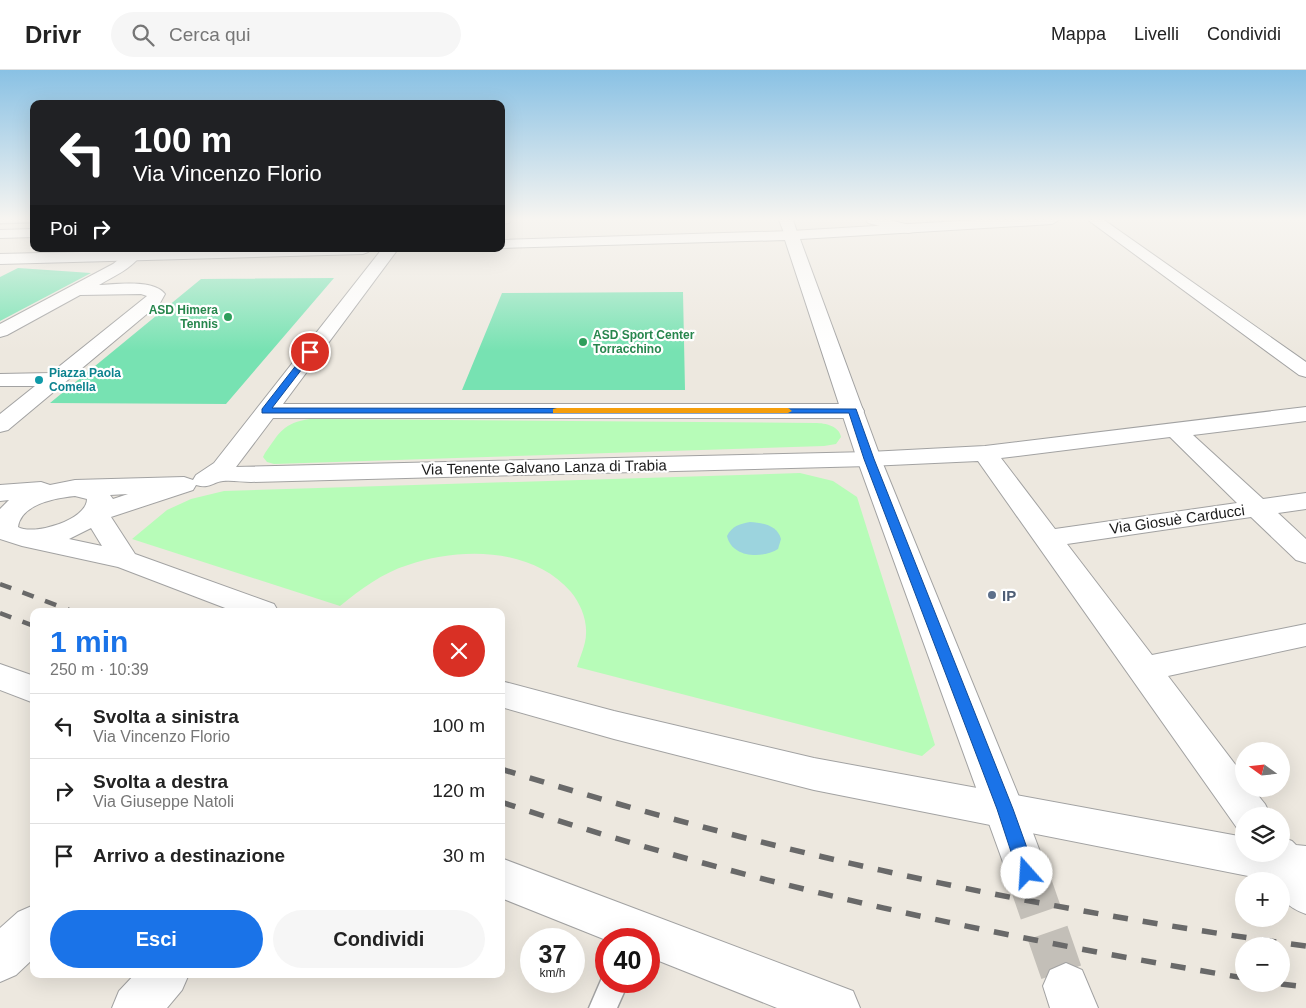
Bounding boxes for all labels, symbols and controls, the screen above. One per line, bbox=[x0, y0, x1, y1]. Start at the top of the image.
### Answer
search box bbox=[111, 12, 461, 57]
text: Drivr bbox=[25, 21, 81, 48]
icon: search bbox=[129, 21, 157, 49]
text: Cerca qui bbox=[169, 24, 250, 45]
text: Mappa bbox=[1051, 24, 1106, 44]
text: Livelli bbox=[1134, 24, 1179, 44]
text: Condividi bbox=[1207, 24, 1281, 44]
icon: left bbox=[50, 120, 115, 185]
text: 100 m bbox=[133, 120, 232, 159]
text: Via Vincenzo Florio bbox=[133, 161, 322, 186]
icon: right bbox=[87, 215, 115, 243]
text: Poi bbox=[50, 218, 77, 239]
place label: ASD Himera Tennis bbox=[149, 303, 218, 331]
marker: ASD Himera Tennis bbox=[222, 311, 234, 323]
place label: ASD Sport Center Torracchino bbox=[593, 328, 695, 356]
pin bbox=[289, 331, 331, 373]
marker: ASD Sport Center Torracchino bbox=[577, 336, 589, 348]
icon: arrive bbox=[296, 338, 324, 366]
place label: Piazza Paola Comella bbox=[49, 366, 121, 394]
marker: Piazza Paola Comella bbox=[33, 374, 45, 386]
street label: Via Tenente Galvano Lanza di Trabia bbox=[421, 456, 668, 478]
street label: Via Giosuè Carducci bbox=[1108, 501, 1246, 537]
place label: IP bbox=[1002, 587, 1016, 604]
marker: IP bbox=[986, 589, 998, 601]
text: 1 min bbox=[50, 625, 128, 658]
button: close bbox=[433, 625, 485, 677]
text: 250 m · 10:39 bbox=[50, 661, 149, 678]
text: Svolta a sinistra bbox=[93, 706, 239, 727]
icon: left bbox=[50, 712, 78, 740]
text: 100 m bbox=[432, 715, 485, 736]
text: Via Vincenzo Florio bbox=[93, 728, 230, 745]
north arrow bbox=[1235, 742, 1290, 798]
map controls bbox=[1235, 742, 1290, 992]
text: Svolta a destra bbox=[93, 771, 228, 792]
icon: right bbox=[50, 777, 78, 805]
text: 120 m bbox=[432, 780, 485, 801]
text: Via Giuseppe Natoli bbox=[93, 793, 234, 810]
button: layers bbox=[1235, 807, 1290, 862]
icon: arrive bbox=[50, 842, 78, 870]
text: Arrivo a destinazione bbox=[93, 845, 285, 866]
text: 30 m bbox=[443, 845, 485, 866]
position arrow bbox=[1000, 846, 1052, 898]
button: + bbox=[1235, 872, 1290, 927]
button: Esci bbox=[50, 910, 263, 968]
button: Condividi bbox=[273, 910, 485, 968]
speed limit sign: 40 bbox=[595, 928, 660, 993]
button: − bbox=[1235, 937, 1290, 992]
text: 37 bbox=[539, 940, 566, 968]
text: km/h bbox=[539, 966, 566, 980]

